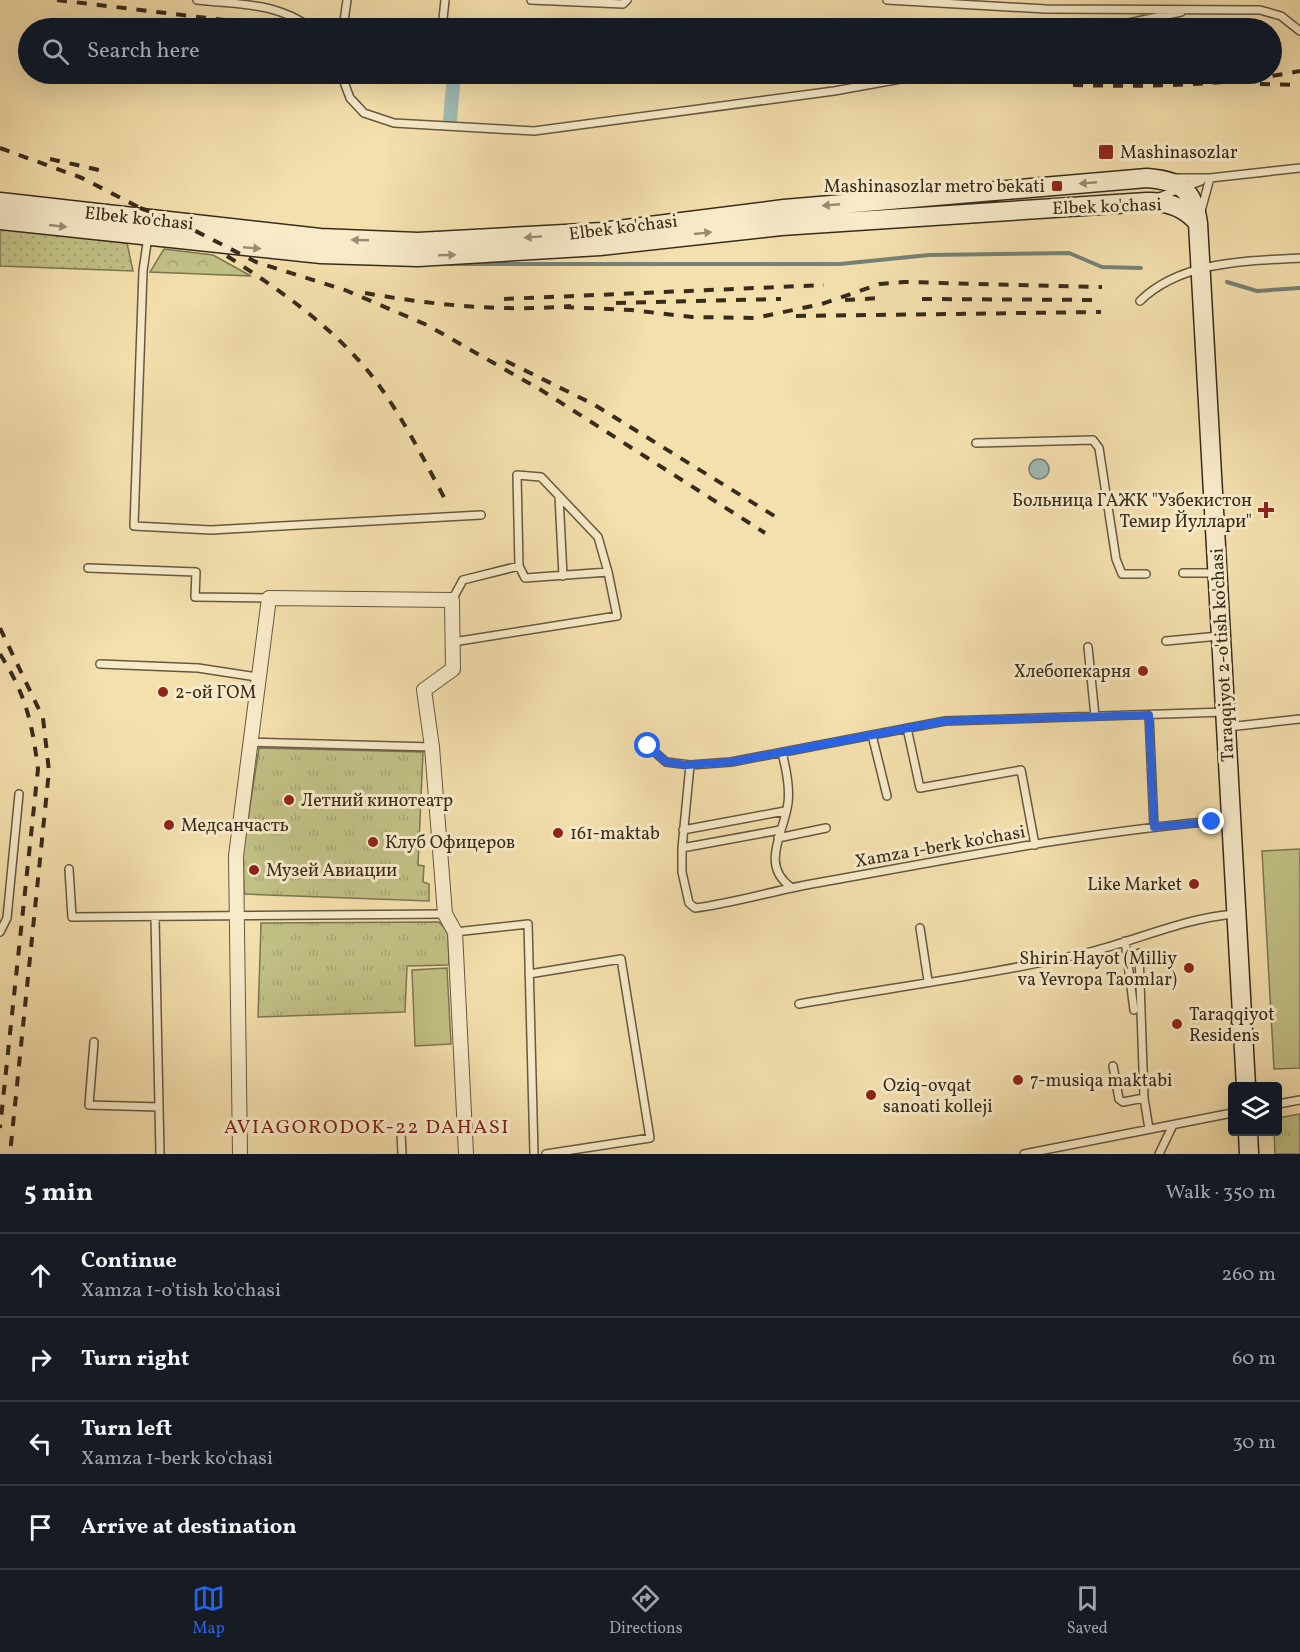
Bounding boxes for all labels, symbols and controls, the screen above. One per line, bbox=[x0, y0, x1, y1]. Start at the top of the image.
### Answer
search box bbox=[18, 18, 1282, 84]
icon: search bbox=[39, 35, 72, 68]
text: Search here bbox=[87, 36, 200, 67]
place label: Mashinasozlar bbox=[1120, 141, 1238, 166]
marker: Mashinasozlar bbox=[1097, 143, 1115, 161]
place label: Mashinasozlar metro bekati bbox=[824, 175, 1045, 200]
one-way arrow bbox=[1079, 178, 1098, 188]
marker: Mashinasozlar metro bekati bbox=[1050, 179, 1064, 193]
street label: Elbek ko'chasi bbox=[1052, 193, 1162, 222]
one-way arrow bbox=[822, 200, 841, 210]
street label: Elbek ko'chasi bbox=[83, 201, 195, 238]
street label: Elbek ko'chasi bbox=[567, 209, 679, 248]
one-way arrow bbox=[49, 222, 68, 231]
one-way arrow bbox=[694, 228, 713, 238]
one-way arrow bbox=[524, 232, 543, 242]
one-way arrow bbox=[350, 236, 369, 245]
one-way arrow bbox=[243, 243, 262, 253]
one-way arrow bbox=[437, 251, 456, 260]
place label: Больница ГАЖК "Узбекистон Темир Йуллари" bbox=[1012, 489, 1252, 535]
marker: Больница ГАЖК "Узбекистон Темир Йуллари" bbox=[1257, 501, 1275, 519]
street label: Taraqqiyot 2-o'tish ko'chasi bbox=[1205, 548, 1242, 762]
place label: Хлебопекарня bbox=[1014, 660, 1131, 685]
marker: Хлебопекарня bbox=[1136, 664, 1150, 678]
place label: 2-ой ГОМ bbox=[175, 681, 256, 706]
marker: 2-ой ГОМ bbox=[156, 685, 170, 699]
route start bbox=[634, 732, 660, 758]
place label: Летний кинотеатр bbox=[301, 789, 453, 814]
marker: Летний кинотеатр bbox=[282, 793, 296, 807]
route end bbox=[1198, 808, 1224, 834]
place label: Медсанчасть bbox=[181, 814, 289, 839]
marker: Медсанчасть bbox=[162, 818, 176, 832]
street label: Xamza 1-berk ko'chasi bbox=[853, 820, 1027, 875]
place label: 161-maktab bbox=[570, 822, 660, 847]
marker: 161-maktab bbox=[551, 826, 565, 840]
place label: Клуб Офицеров bbox=[385, 831, 515, 856]
marker: Клуб Офицеров bbox=[366, 835, 380, 849]
place label: Музей Авиации bbox=[266, 859, 397, 884]
marker: Музей Авиации bbox=[247, 863, 261, 877]
place label: Like Market bbox=[1087, 873, 1182, 898]
marker: Like Market bbox=[1187, 877, 1201, 891]
place label: Shirin Hayot (Milliy va Yevropa Taomlar) bbox=[1017, 947, 1177, 993]
marker: Shirin Hayot (Milliy va Yevropa Taomlar) bbox=[1182, 961, 1196, 975]
place label: Taraqqiyot Residens bbox=[1189, 1003, 1274, 1049]
marker: Taraqqiyot Residens bbox=[1170, 1017, 1184, 1031]
place label: 7-musiqa maktabi bbox=[1030, 1069, 1172, 1094]
marker: 7-musiqa maktabi bbox=[1011, 1073, 1025, 1087]
place label: Oziq-ovqat sanoati kolleji bbox=[883, 1074, 993, 1120]
map controls bbox=[1228, 1082, 1282, 1136]
button: layers bbox=[1228, 1082, 1282, 1136]
marker: Oziq-ovqat sanoati kolleji bbox=[864, 1088, 878, 1102]
district label: AVIAGORODOK-22 DAHASI bbox=[224, 1114, 510, 1142]
text: 5 min bbox=[24, 1175, 93, 1211]
text: Walk · 350 m bbox=[1165, 1179, 1276, 1207]
text: Continue bbox=[81, 1246, 177, 1277]
icon: ahead bbox=[24, 1259, 57, 1292]
text: 260 m bbox=[1221, 1261, 1276, 1289]
text: Xamza 1-o'tish ko'chasi bbox=[81, 1277, 281, 1305]
icon: right bbox=[24, 1343, 57, 1376]
text: Turn right bbox=[81, 1344, 189, 1375]
text: 60 m bbox=[1232, 1345, 1276, 1373]
text: Turn left bbox=[81, 1414, 172, 1445]
icon: left bbox=[24, 1427, 57, 1460]
text: 30 m bbox=[1232, 1429, 1276, 1457]
text: Xamza 1-berk ko'chasi bbox=[81, 1445, 273, 1473]
icon: arrive bbox=[24, 1511, 57, 1544]
text: Arrive at destination bbox=[81, 1512, 297, 1543]
tab: Map bbox=[192, 1582, 225, 1640]
tab: Directions bbox=[609, 1582, 683, 1640]
tab: Saved bbox=[1067, 1582, 1108, 1640]

